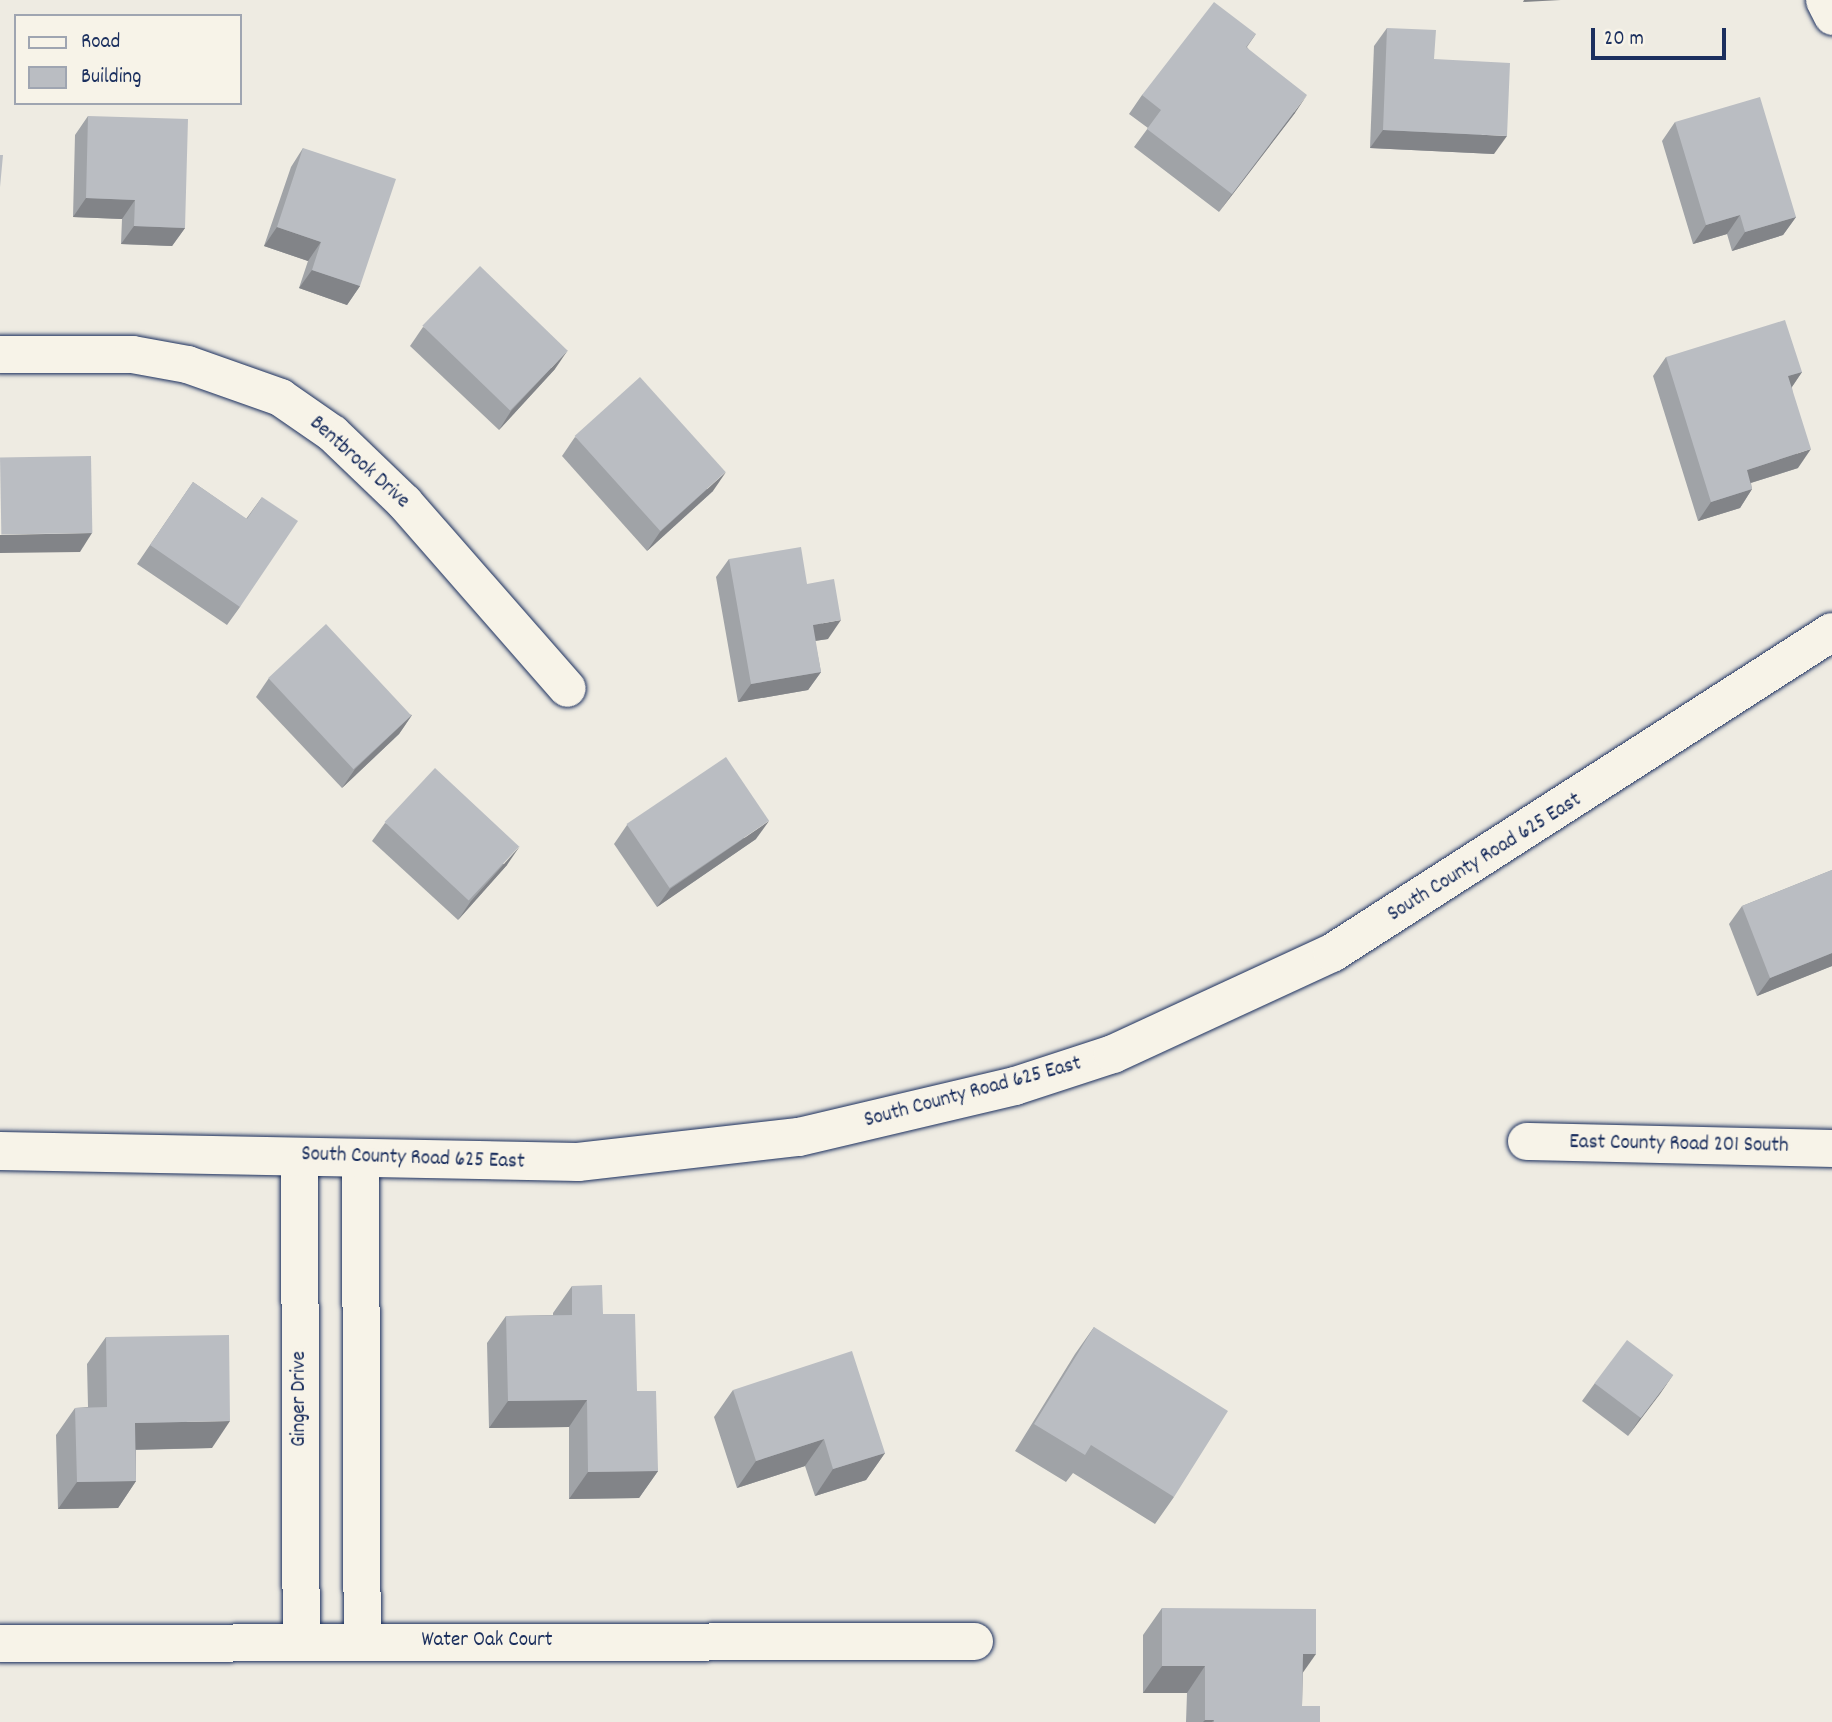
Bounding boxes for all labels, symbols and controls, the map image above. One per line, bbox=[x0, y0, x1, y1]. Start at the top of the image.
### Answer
legend bbox=[14, 14, 242, 105]
scale bar bbox=[1594, 14, 1729, 58]
text: 20 m bbox=[1604, 25, 1644, 55]
text: Road bbox=[81, 28, 120, 58]
text: Building bbox=[81, 63, 141, 93]
street label: Bentbrook Drive bbox=[304, 411, 414, 515]
street label: South County Road 625 East bbox=[1384, 788, 1586, 928]
street label: South County Road 625 East bbox=[862, 1052, 1084, 1134]
street label: East County Road 201 South bbox=[1569, 1130, 1789, 1160]
street label: South County Road 625 East bbox=[301, 1143, 525, 1175]
street label: Ginger Drive bbox=[287, 1351, 313, 1447]
street label: Water Oak Court bbox=[421, 1628, 553, 1654]

